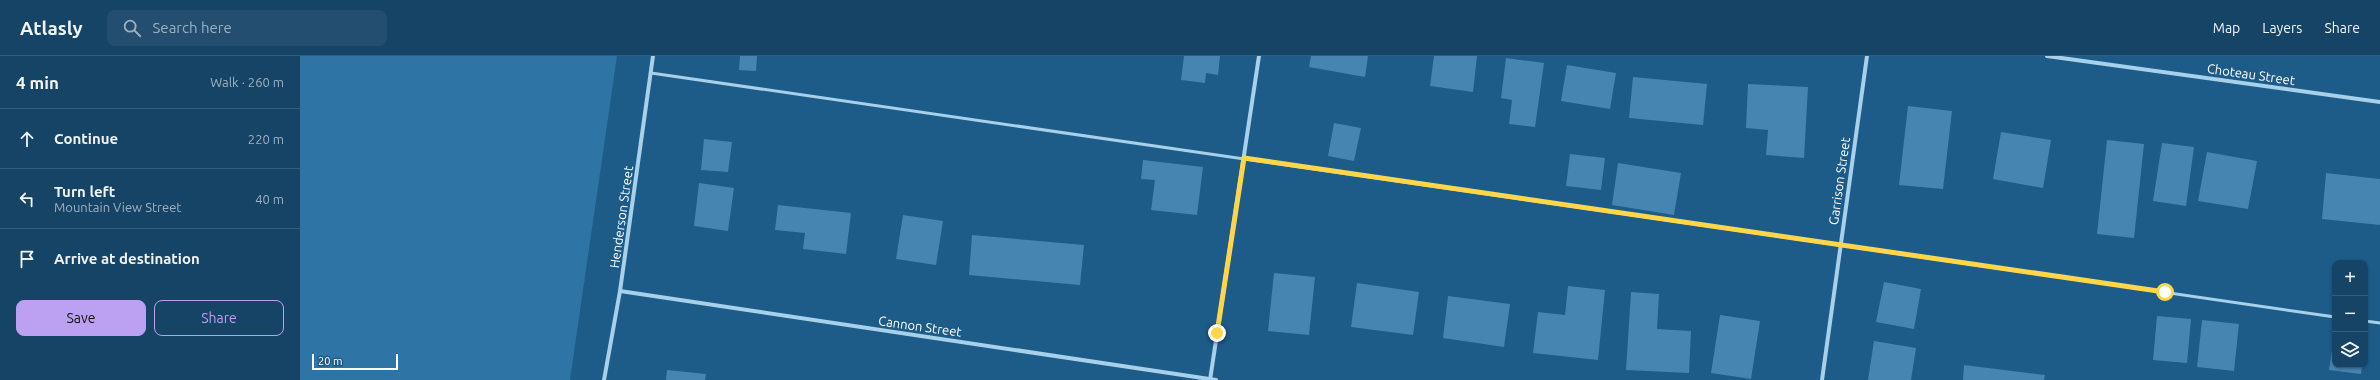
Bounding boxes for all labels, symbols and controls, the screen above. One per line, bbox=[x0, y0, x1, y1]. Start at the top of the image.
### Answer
search box bbox=[107, 10, 387, 46]
text: Atlasly bbox=[20, 17, 83, 39]
icon: search bbox=[121, 17, 143, 39]
text: Search here bbox=[153, 19, 232, 36]
text: Map bbox=[2213, 20, 2240, 36]
text: Layers bbox=[2262, 20, 2302, 36]
text: Share bbox=[2324, 20, 2360, 36]
street label: Choteau Street bbox=[2206, 61, 2296, 87]
text: 4 min bbox=[16, 73, 59, 92]
text: Walk · 260 m bbox=[210, 75, 284, 89]
icon: ahead bbox=[16, 128, 38, 150]
text: Continue bbox=[54, 130, 118, 147]
text: 220 m bbox=[248, 132, 284, 146]
street label: Garrison Street bbox=[1826, 136, 1852, 226]
street label: Henderson Street bbox=[607, 165, 635, 269]
text: Turn left bbox=[54, 183, 115, 200]
icon: left bbox=[16, 188, 38, 210]
text: 40 m bbox=[255, 192, 284, 206]
text: Mountain View Street bbox=[54, 200, 181, 214]
icon: arrive bbox=[16, 248, 38, 270]
text: Arrive at destination bbox=[54, 250, 200, 267]
map controls bbox=[2332, 260, 2368, 368]
button: + bbox=[2332, 260, 2368, 296]
route start bbox=[2156, 283, 2174, 301]
button: − bbox=[2332, 296, 2368, 332]
button: Save bbox=[16, 300, 146, 336]
button: Share bbox=[154, 300, 284, 336]
street label: Cannon Street bbox=[878, 313, 962, 339]
route end bbox=[1208, 324, 1226, 342]
button: layers bbox=[2332, 332, 2368, 368]
scale bar bbox=[312, 352, 398, 371]
text: 20 m bbox=[318, 355, 342, 367]

